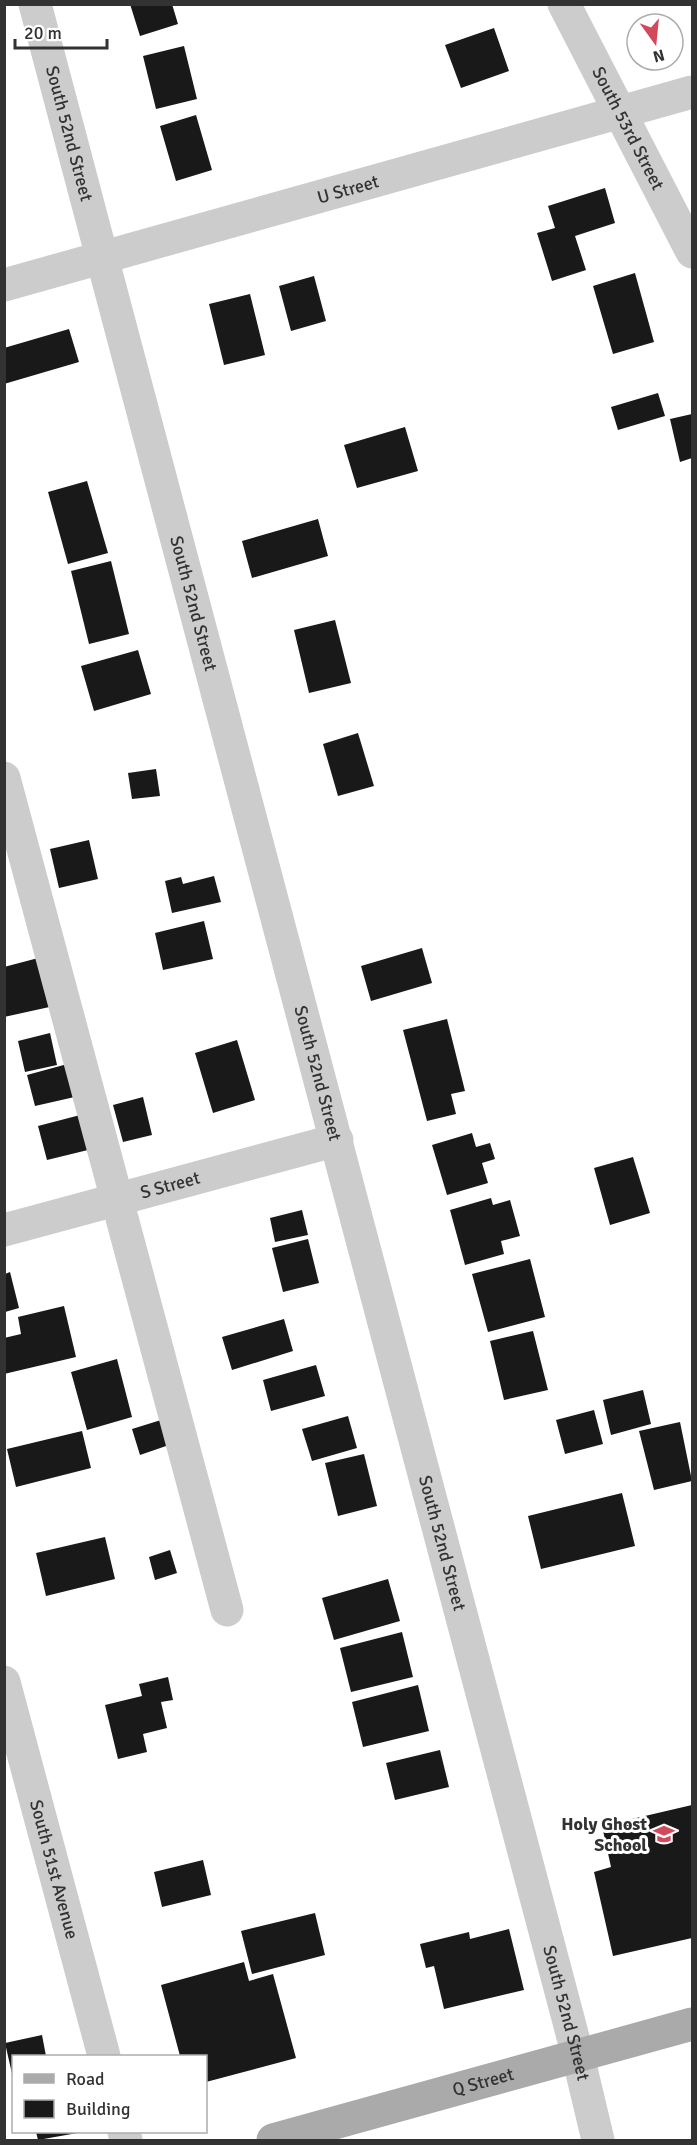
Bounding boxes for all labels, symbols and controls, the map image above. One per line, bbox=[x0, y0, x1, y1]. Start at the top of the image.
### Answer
scale bar bbox=[15, 12, 106, 50]
north arrow bbox=[625, 12, 685, 72]
text: 20 m bbox=[24, 22, 62, 44]
text: N bbox=[651, 44, 667, 67]
street label: South 52nd Street bbox=[41, 63, 98, 204]
street label: South 53rd Street bbox=[587, 63, 669, 194]
street label: U Street bbox=[315, 170, 381, 208]
street label: South 52nd Street bbox=[165, 533, 222, 673]
street label: South 52nd Street bbox=[290, 1003, 346, 1143]
street label: S Street bbox=[138, 1167, 202, 1204]
street label: South 52nd Street bbox=[414, 1473, 471, 1613]
street label: South 51st Avenue bbox=[25, 1797, 83, 1941]
place label: Holy Ghost School bbox=[561, 1813, 647, 1856]
school or university icon: Holy Ghost School bbox=[652, 1822, 676, 1846]
street label: South 52nd Street bbox=[538, 1943, 594, 2083]
legend bbox=[12, 2055, 207, 2133]
street label: Q Street bbox=[450, 2063, 516, 2101]
text: Road bbox=[66, 2068, 105, 2090]
text: Building bbox=[66, 2098, 130, 2120]

